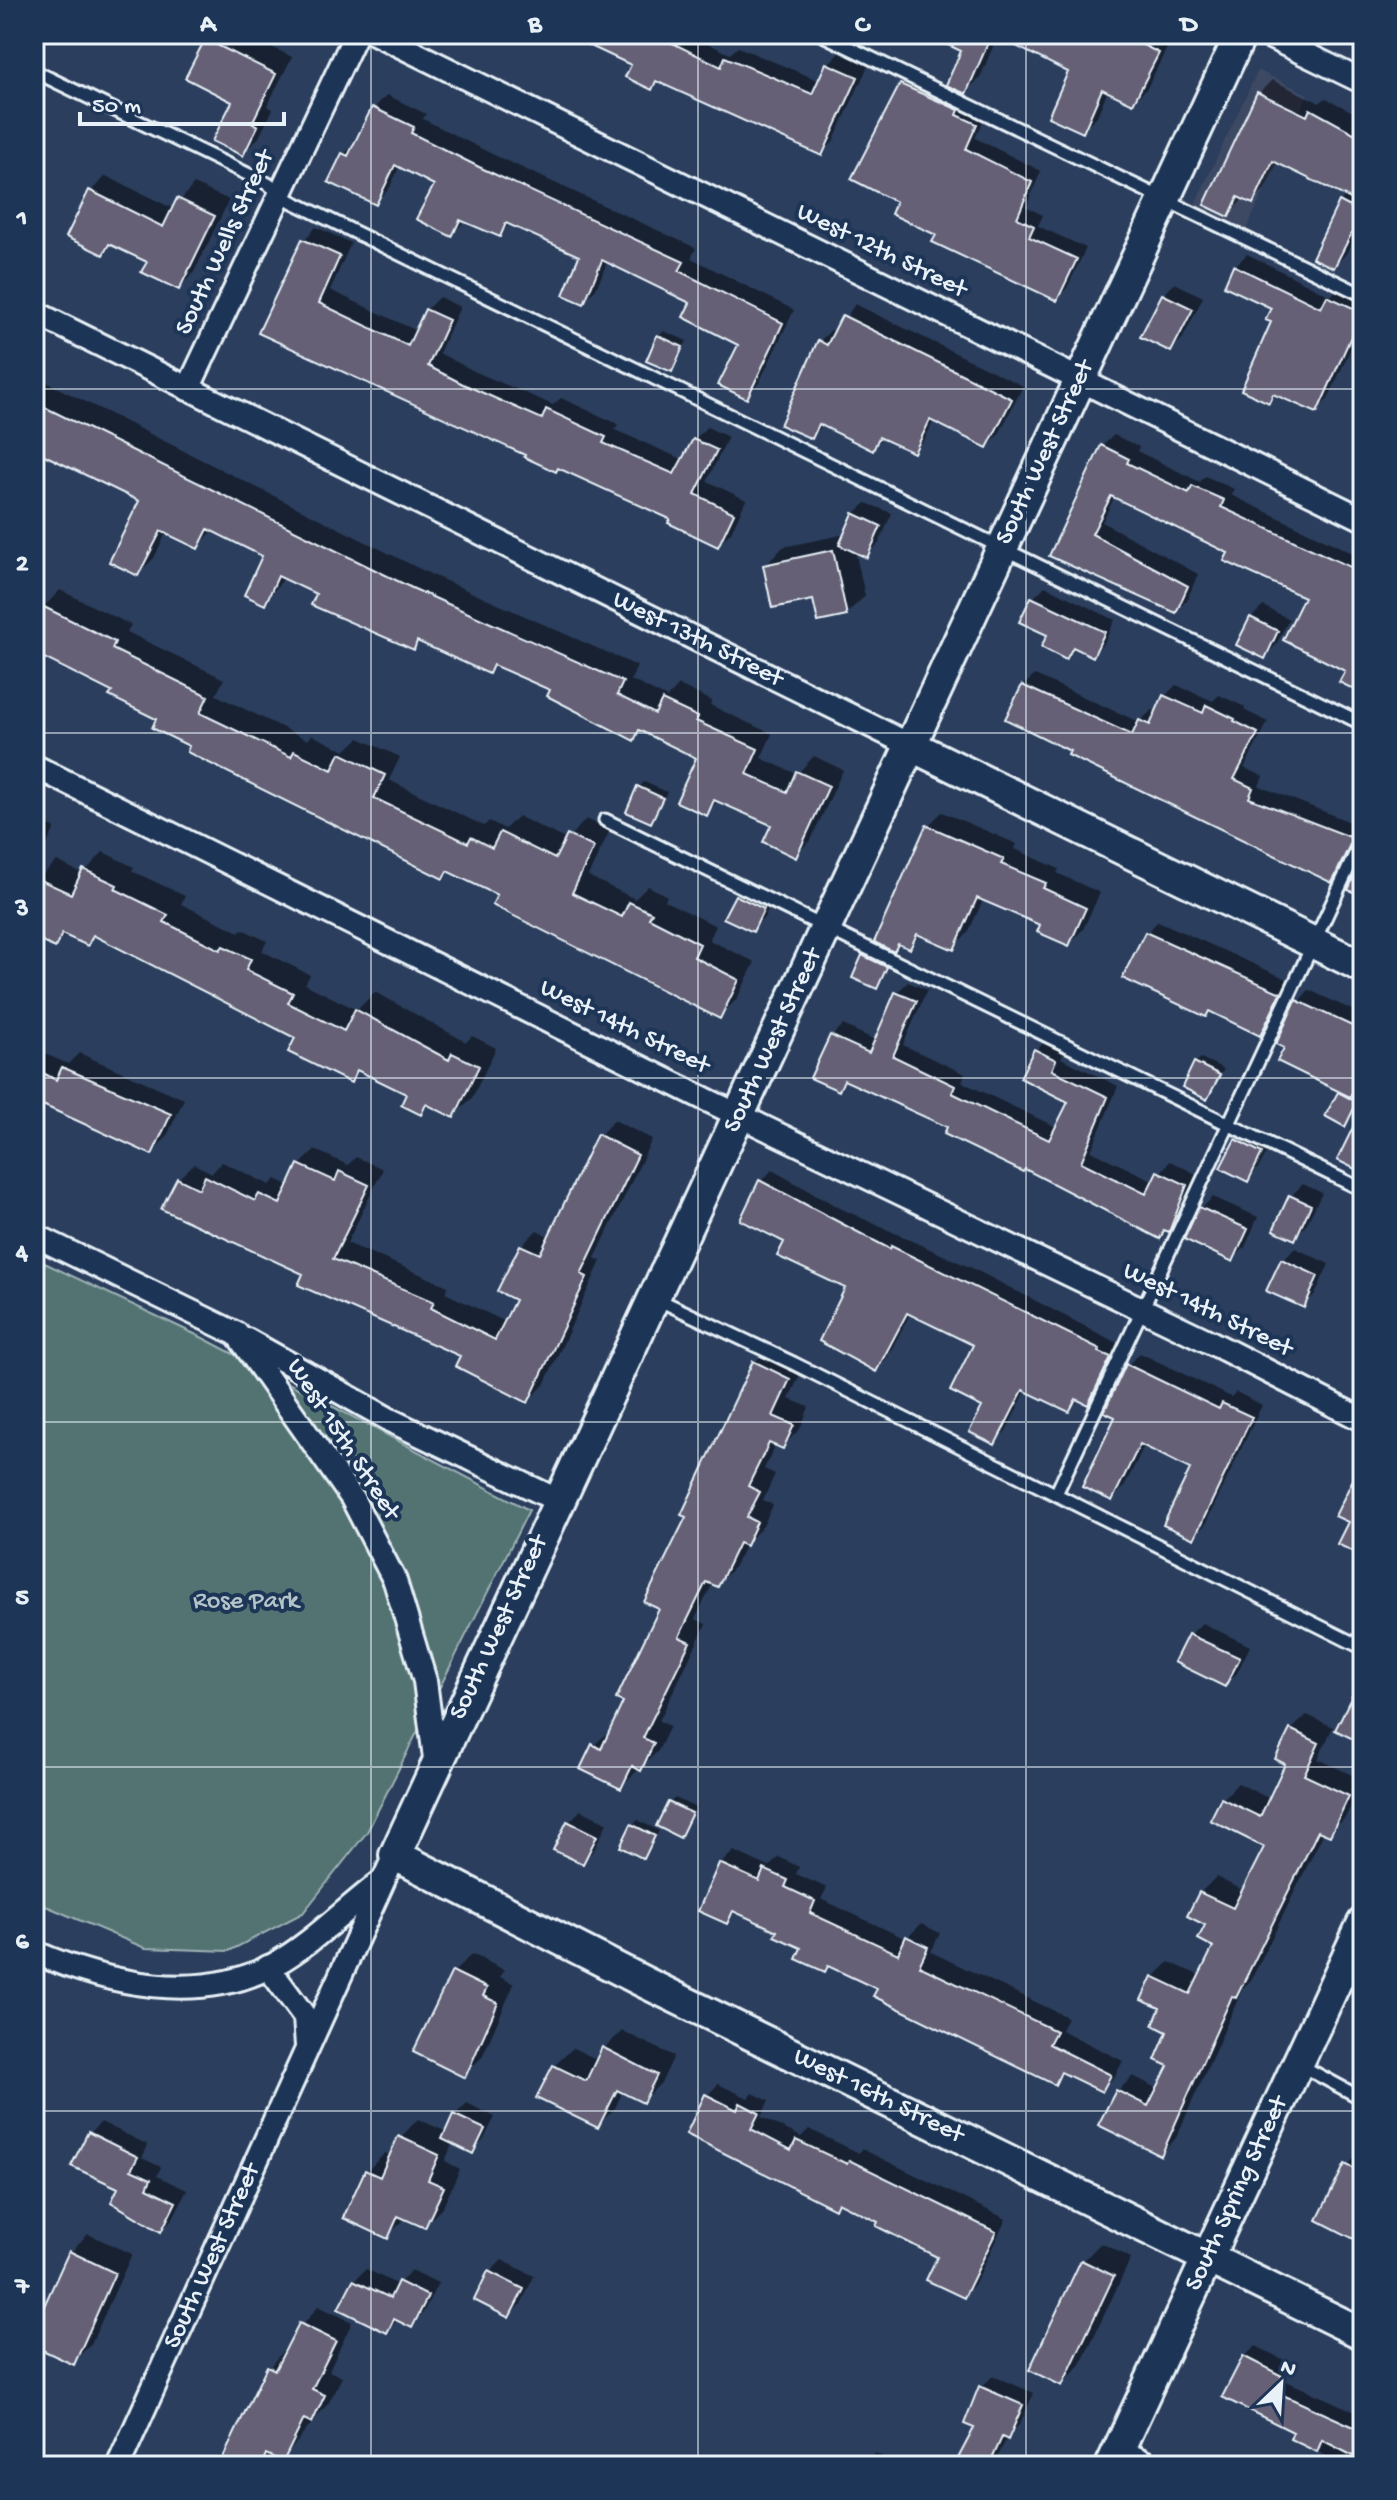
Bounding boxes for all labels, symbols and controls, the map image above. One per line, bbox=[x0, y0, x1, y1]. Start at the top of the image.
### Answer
text: A bbox=[199, 11, 217, 42]
text: B bbox=[527, 11, 543, 42]
text: C bbox=[855, 11, 872, 42]
text: D bbox=[1179, 11, 1199, 42]
scale bar bbox=[80, 76, 284, 126]
text: 50 m bbox=[92, 93, 141, 122]
street label: South Wells Street bbox=[170, 143, 283, 340]
street label: West 12th Street bbox=[791, 197, 973, 308]
text: 1 bbox=[16, 205, 27, 236]
street label: South West Street bbox=[990, 354, 1103, 550]
text: 2 bbox=[16, 550, 29, 581]
street label: West 13th Street bbox=[607, 585, 790, 696]
text: 3 bbox=[14, 895, 29, 926]
street label: South West Street bbox=[718, 942, 831, 1138]
street label: West 14th Street bbox=[534, 974, 716, 1083]
text: 4 bbox=[15, 1239, 29, 1270]
street label: West 14th Street bbox=[1117, 1257, 1299, 1366]
street label: West 15th Street bbox=[278, 1354, 407, 1528]
street label: South West Street bbox=[444, 1529, 557, 1725]
text: 5 bbox=[15, 1584, 29, 1615]
park label: Rose Park bbox=[193, 1587, 301, 1618]
text: 6 bbox=[15, 1928, 29, 1959]
street label: West 16th Street bbox=[788, 2042, 970, 2152]
street label: South Spring Street bbox=[1179, 2090, 1297, 2296]
street label: South West Street bbox=[158, 2157, 269, 2354]
text: 7 bbox=[13, 2273, 30, 2304]
north arrow bbox=[1241, 2344, 1321, 2424]
text: N bbox=[1276, 2355, 1300, 2384]

